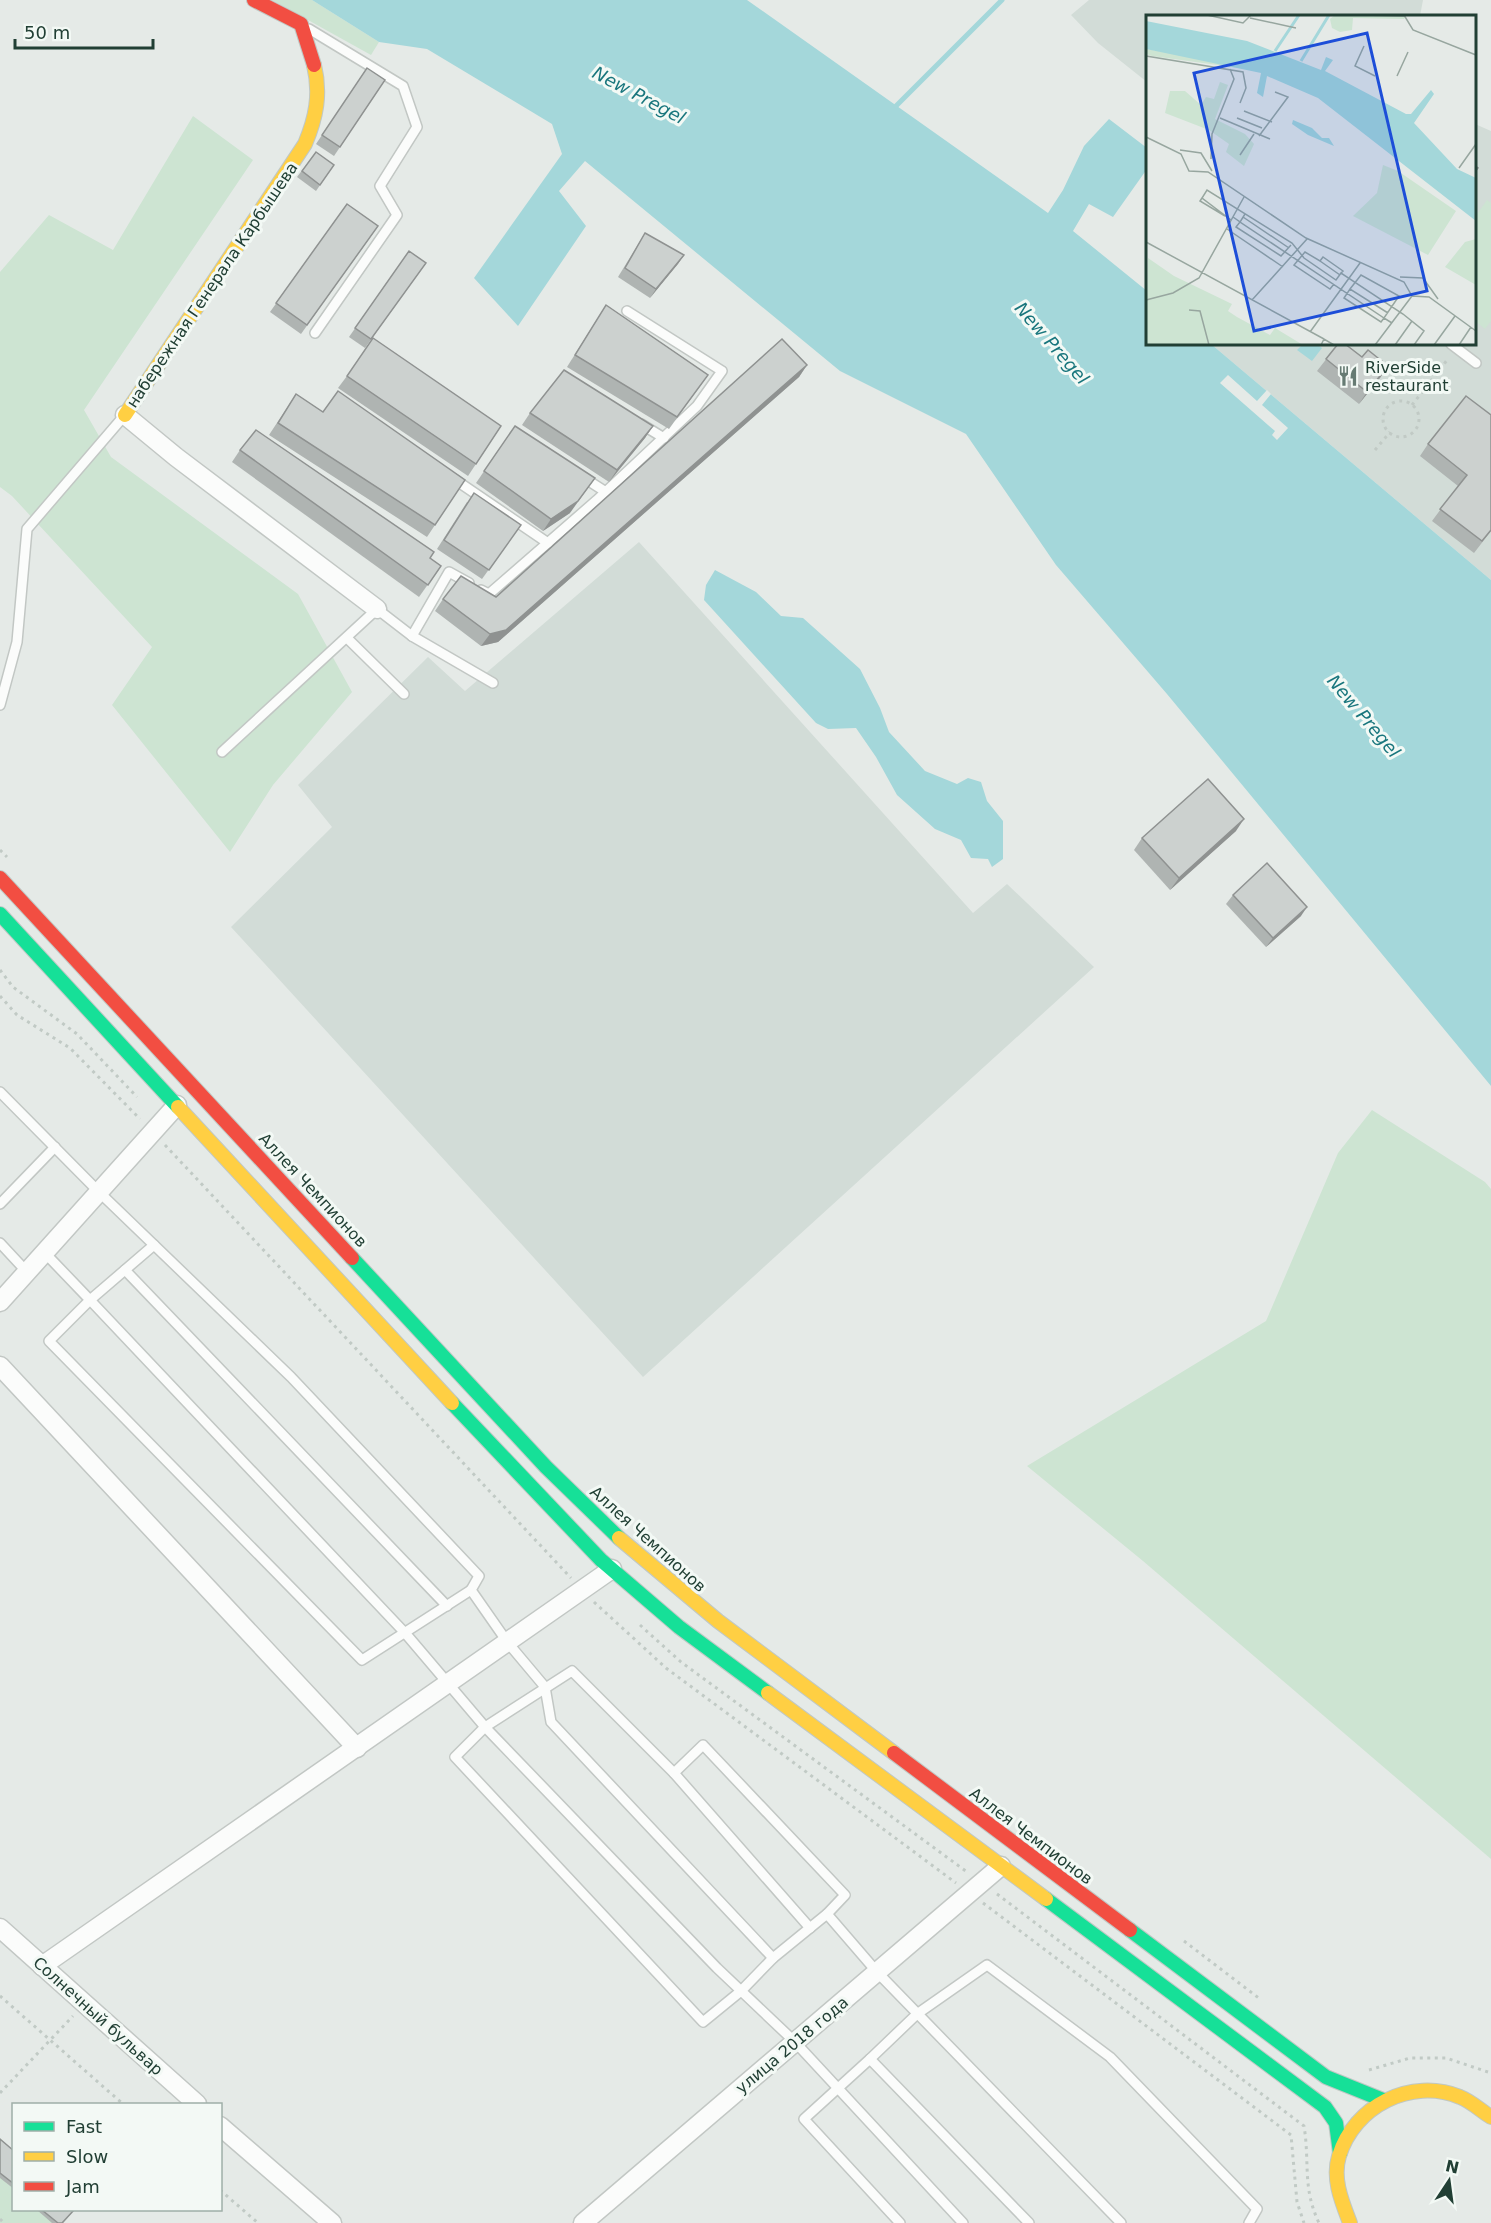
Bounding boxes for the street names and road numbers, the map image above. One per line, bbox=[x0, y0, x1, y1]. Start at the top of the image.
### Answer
street label: набережная Генерала Карбышева bbox=[123, 159, 301, 411]
street label: Аллея Чемпионов bbox=[255, 1129, 371, 1251]
street label: Аллея Чемпионов bbox=[586, 1482, 710, 1596]
street label: Аллея Чемпионов bbox=[966, 1784, 1096, 1888]
street label: Солнечный бульвар bbox=[29, 1953, 167, 2079]
street label: улица 2018 года bbox=[732, 1992, 852, 2098]

